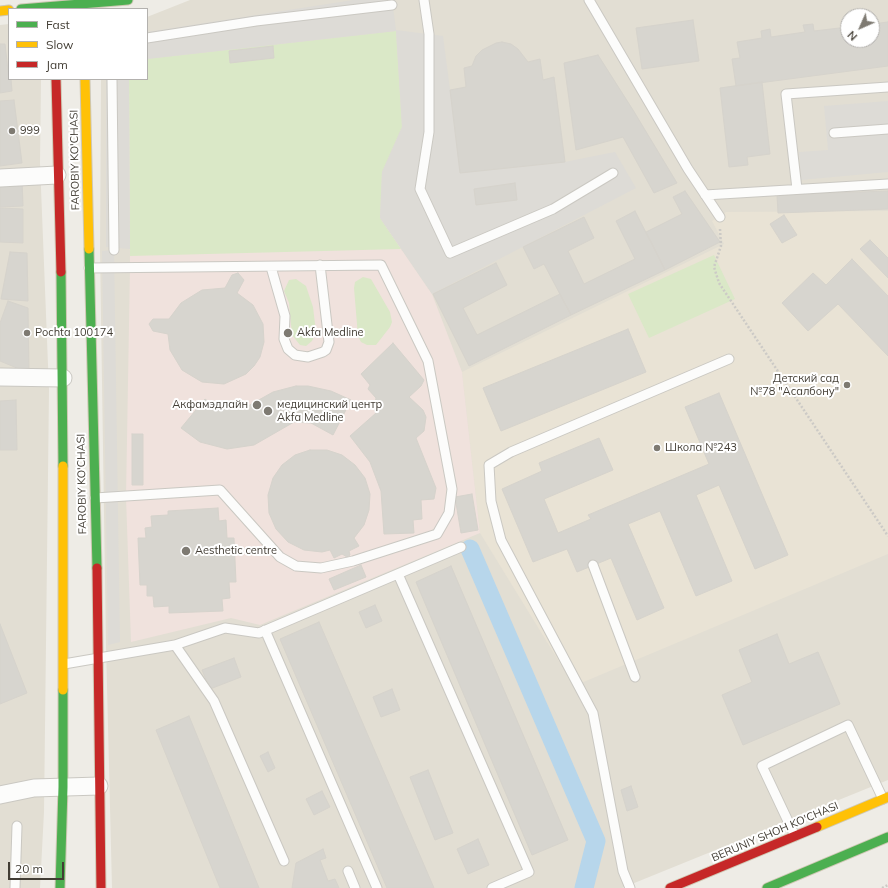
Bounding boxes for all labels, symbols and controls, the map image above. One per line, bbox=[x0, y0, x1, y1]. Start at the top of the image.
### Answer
legend bbox=[8, 8, 148, 80]
north arrow bbox=[840, 8, 880, 48]
text: Fast bbox=[46, 17, 70, 32]
text: N bbox=[844, 28, 860, 44]
text: Slow bbox=[46, 37, 74, 52]
text: Jam bbox=[46, 57, 68, 72]
street label: FAROBIY KO'CHASI bbox=[68, 109, 82, 211]
place label: 999 bbox=[20, 124, 40, 138]
marker: 999 bbox=[7, 126, 17, 136]
place label: Pochta 100174 bbox=[35, 326, 113, 340]
place label: Akfa Medline bbox=[297, 326, 364, 340]
marker: Akfa Medline bbox=[282, 327, 294, 339]
marker: Pochta 100174 bbox=[22, 328, 32, 338]
place label: Детский сад №78 "Асалбону" bbox=[750, 372, 839, 398]
marker: Детский сад №78 "Асалбону" bbox=[842, 380, 852, 390]
place label: Акфамэдлайн bbox=[172, 398, 248, 412]
place label: медицинский центр Akfa Medline bbox=[277, 398, 382, 424]
marker: Акфамэдлайн bbox=[251, 399, 263, 411]
marker: медицинский центр Akfa Medline bbox=[262, 405, 274, 417]
street label: FAROBIY KO'CHASI bbox=[75, 433, 89, 535]
place label: Школа №243 bbox=[665, 441, 737, 455]
marker: Школа №243 bbox=[652, 443, 662, 453]
place label: Aesthetic centre bbox=[195, 544, 277, 558]
marker: Aesthetic centre bbox=[180, 545, 192, 557]
street label: BERUNIY SHOH KO'CHASI bbox=[710, 799, 840, 865]
scale bar bbox=[10, 854, 66, 880]
text: 20 m bbox=[15, 861, 43, 876]

